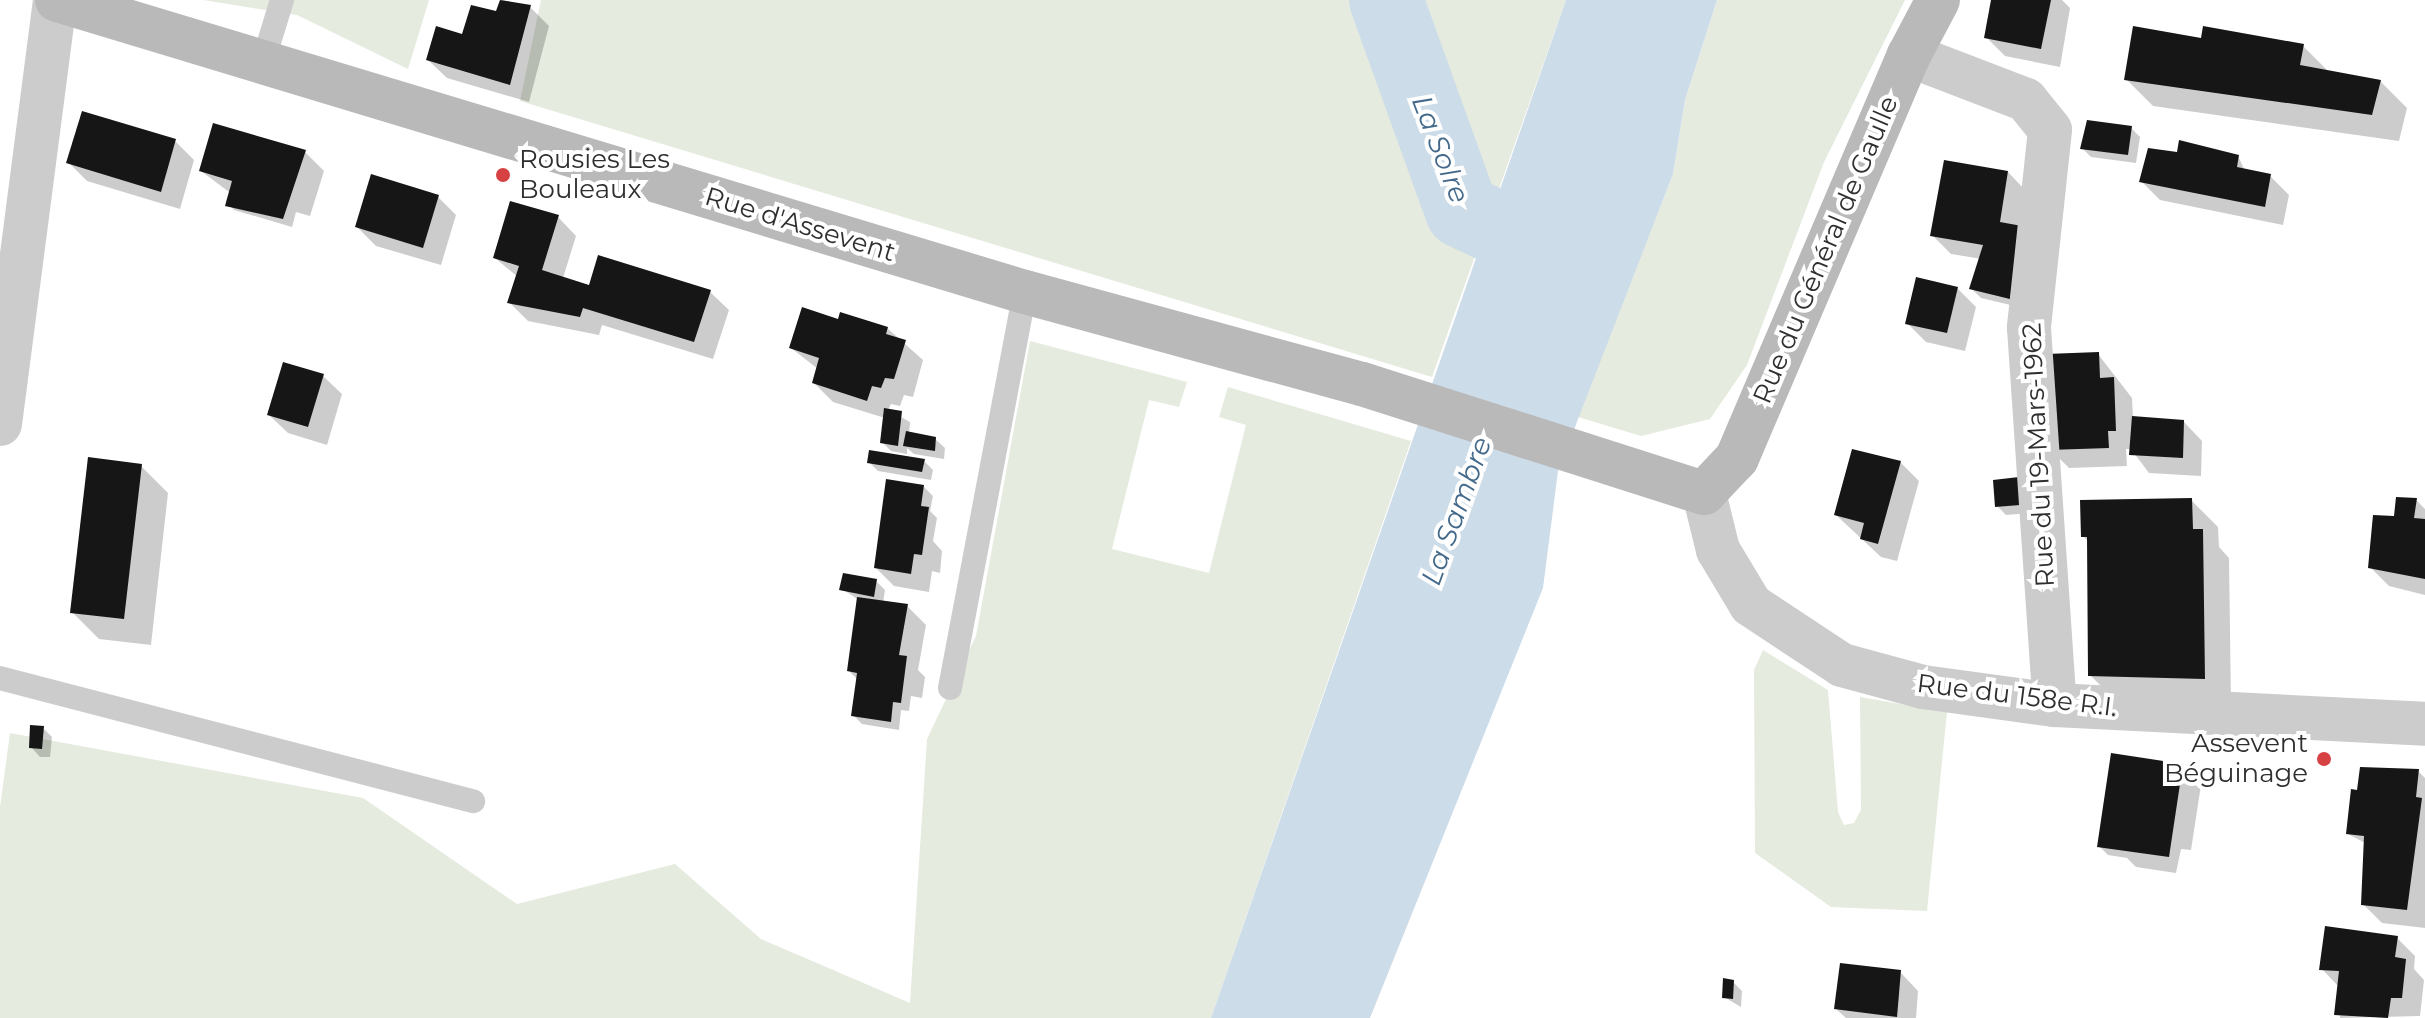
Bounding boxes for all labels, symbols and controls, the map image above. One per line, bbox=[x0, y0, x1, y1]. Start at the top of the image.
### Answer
water label: La Solre bbox=[1405, 90, 1477, 208]
street label: Rue du Général de Gaulle bbox=[1747, 92, 1905, 408]
place label: Rousies Les Bouleaux bbox=[519, 144, 670, 206]
marker: Rousies Les Bouleaux bbox=[494, 166, 512, 184]
street label: Rue d'Assevent bbox=[701, 181, 899, 269]
street label: Rue du 19-Mars-1962 bbox=[2016, 322, 2062, 588]
water label: La Sambre bbox=[1414, 432, 1498, 590]
street label: Rue du 158e R.I. bbox=[1915, 668, 2119, 724]
place label: Assevent Béguinage bbox=[2164, 728, 2308, 790]
marker: Assevent Béguinage bbox=[2315, 750, 2333, 768]

